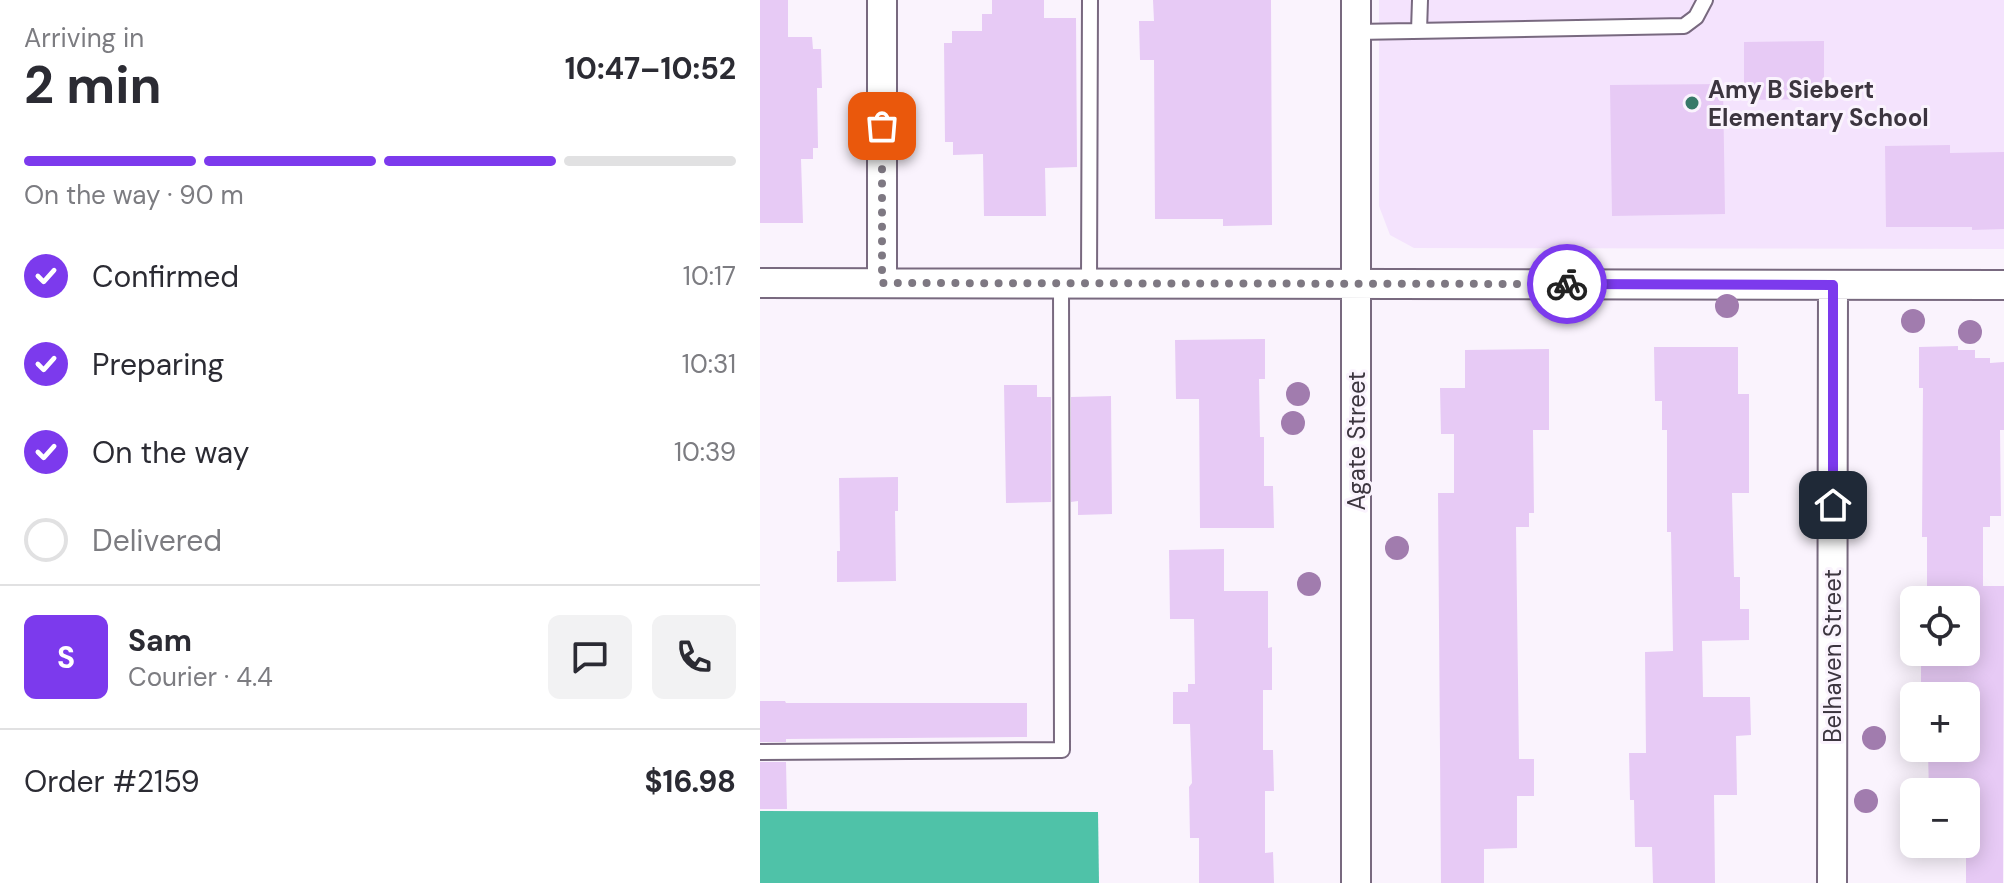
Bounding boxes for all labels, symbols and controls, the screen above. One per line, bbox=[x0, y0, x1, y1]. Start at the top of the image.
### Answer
text: Arriving in bbox=[24, 21, 144, 55]
text: 10:47–10:52 bbox=[565, 49, 736, 88]
text: 2 min bbox=[24, 51, 162, 119]
place label: Amy B Siebert Elementary School bbox=[1708, 74, 1929, 133]
pin bbox=[848, 92, 916, 160]
marker: Amy B Siebert Elementary School bbox=[1683, 94, 1701, 112]
icon: bag bbox=[860, 104, 904, 148]
text: On the way · 90 m bbox=[24, 178, 244, 212]
courier bbox=[1527, 244, 1607, 324]
icon: check bbox=[24, 254, 68, 298]
text: Confirmed bbox=[92, 257, 239, 296]
text: 10:17 bbox=[683, 259, 736, 293]
icon: bike bbox=[1545, 262, 1589, 306]
icon: check bbox=[24, 342, 68, 386]
text: Preparing bbox=[92, 345, 224, 384]
text: 10:31 bbox=[682, 347, 736, 381]
street label: Agate Street bbox=[1341, 371, 1372, 511]
icon: check bbox=[24, 430, 68, 474]
text: On the way bbox=[92, 433, 249, 472]
text: 10:39 bbox=[674, 435, 736, 469]
pin bbox=[1799, 471, 1867, 539]
icon: home bbox=[1811, 483, 1855, 527]
text: Delivered bbox=[92, 521, 222, 560]
street label: Belhaven Street bbox=[1817, 569, 1848, 743]
map controls bbox=[1900, 586, 1980, 858]
button: locate bbox=[1900, 586, 1980, 666]
button: chat bbox=[548, 615, 632, 699]
button: phone bbox=[652, 615, 736, 699]
text: Sam bbox=[128, 621, 192, 660]
text: S bbox=[57, 638, 75, 677]
text: Courier · 4.4 bbox=[128, 660, 273, 694]
button: + bbox=[1900, 682, 1980, 762]
text: Order #2159 bbox=[24, 762, 200, 801]
text: $16.98 bbox=[644, 762, 736, 801]
button: − bbox=[1900, 778, 1980, 858]

